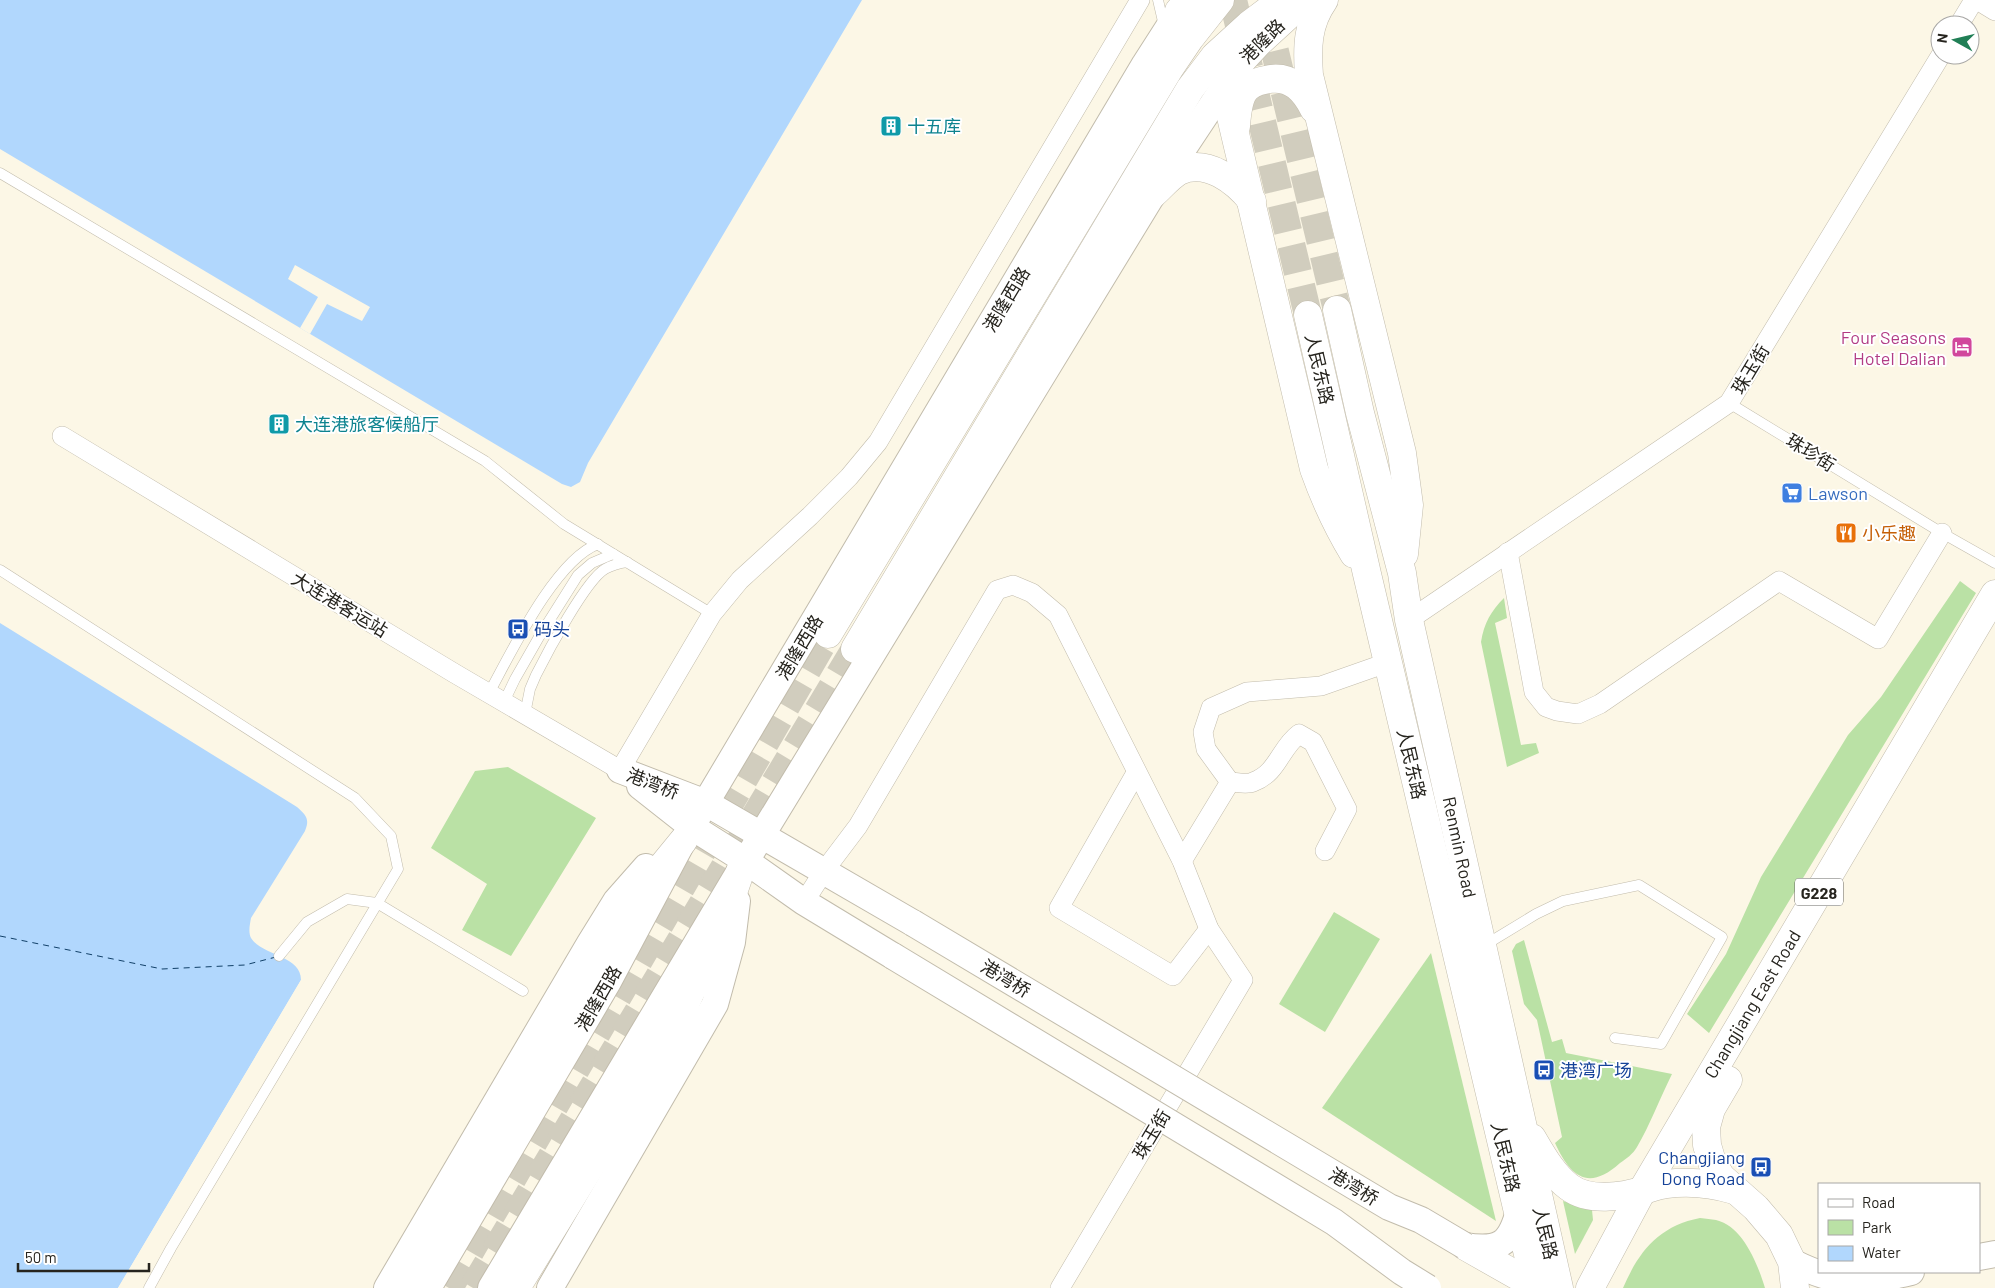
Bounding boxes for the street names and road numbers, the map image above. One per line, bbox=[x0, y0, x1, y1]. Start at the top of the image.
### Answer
street label: 港隆路 bbox=[1235, 14, 1289, 68]
street label: 港隆西路 bbox=[978, 262, 1034, 336]
street label: 人民东路 bbox=[1301, 331, 1339, 407]
street label: 珠玉街 bbox=[1727, 340, 1773, 398]
street label: 珠珍街 bbox=[1782, 428, 1840, 476]
street label: 大连港客运站 bbox=[288, 567, 392, 641]
street label: 港隆西路 bbox=[771, 610, 827, 684]
street label: 人民东路 bbox=[1393, 726, 1431, 802]
street label: 港湾桥 bbox=[624, 763, 682, 803]
street label: Renmin Road bbox=[1439, 794, 1481, 900]
road number: G228 bbox=[1795, 879, 1843, 906]
street label: Changjiang East Road bbox=[1699, 926, 1805, 1082]
street label: 港湾桥 bbox=[977, 955, 1035, 1001]
street label: 港隆西路 bbox=[570, 961, 626, 1035]
street label: 珠玉街 bbox=[1128, 1105, 1174, 1163]
street label: 人民东路 bbox=[1487, 1119, 1525, 1195]
street label: 港湾桥 bbox=[1325, 1163, 1383, 1209]
street label: 人民路 bbox=[1529, 1204, 1563, 1262]

